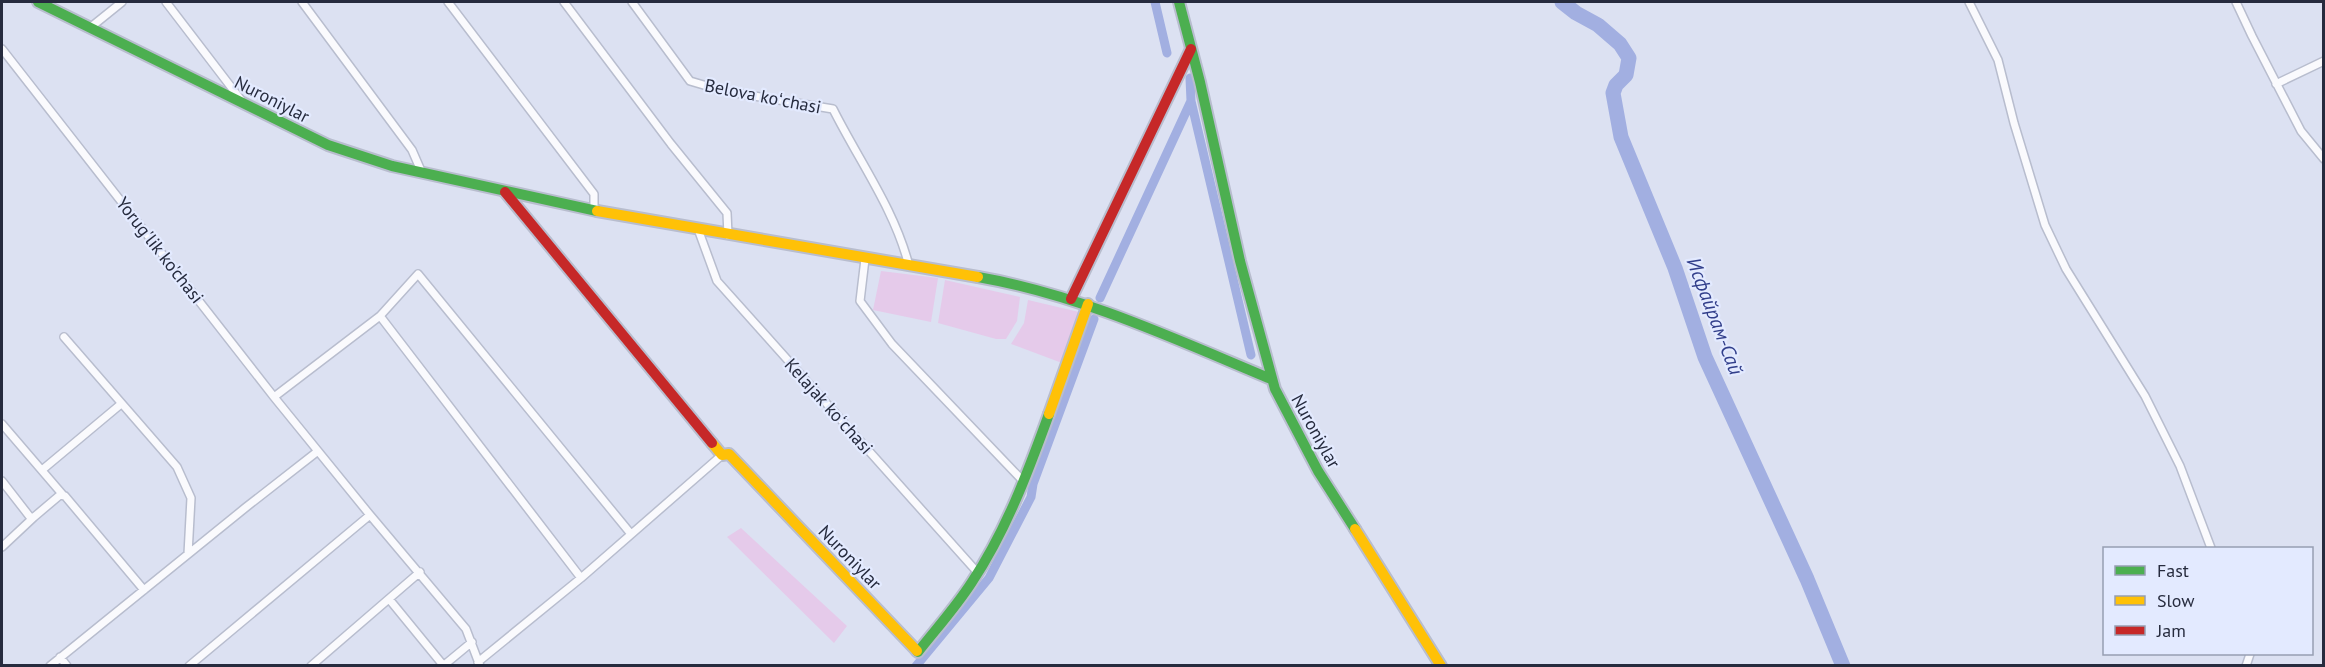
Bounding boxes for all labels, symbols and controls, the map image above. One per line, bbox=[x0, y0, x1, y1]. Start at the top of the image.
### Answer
street label: Nuroniylar bbox=[231, 70, 313, 128]
street label: Belova koʻchasi bbox=[703, 73, 823, 119]
street label: Yorug'lik ko'chasi bbox=[111, 192, 209, 308]
water label: Исфайрам-Сай bbox=[1681, 254, 1749, 378]
street label: Kelajak koʻchasi bbox=[780, 353, 878, 459]
street label: Nuroniylar bbox=[1286, 390, 1346, 472]
street label: Nuroniylar bbox=[814, 520, 886, 594]
legend bbox=[2103, 547, 2313, 655]
text: Fast bbox=[2157, 559, 2189, 582]
text: Slow bbox=[2157, 589, 2195, 612]
text: Jam bbox=[2156, 619, 2186, 642]

